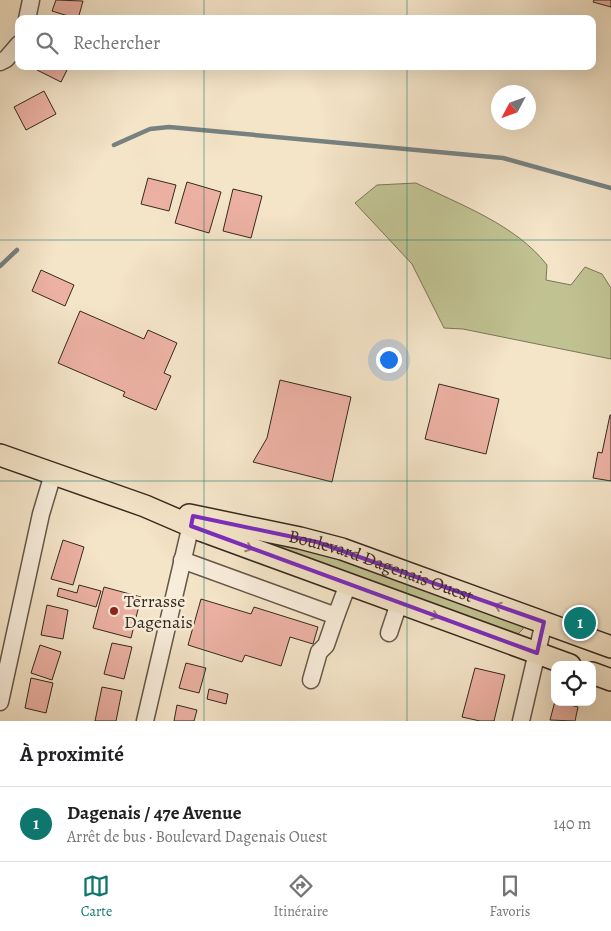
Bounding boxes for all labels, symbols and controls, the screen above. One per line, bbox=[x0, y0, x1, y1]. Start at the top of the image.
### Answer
search box bbox=[15, 15, 596, 70]
icon: search bbox=[33, 29, 61, 57]
text: Rechercher bbox=[73, 30, 160, 56]
north arrow bbox=[491, 85, 536, 130]
your location bbox=[376, 347, 402, 373]
street label: Boulevard Dagenais Ouest bbox=[287, 524, 477, 608]
one-way arrow bbox=[244, 542, 253, 552]
place label: Terrasse Dagenais bbox=[124, 589, 193, 634]
one-way arrow bbox=[494, 602, 503, 612]
pin: 1 bbox=[564, 604, 596, 642]
marker: Terrasse Dagenais bbox=[108, 605, 120, 617]
one-way arrow bbox=[430, 610, 439, 620]
map controls bbox=[551, 661, 596, 706]
button: locate bbox=[551, 661, 596, 706]
text: À proximité bbox=[20, 740, 124, 768]
text: Dagenais / 47e Avenue bbox=[67, 800, 241, 826]
text: 1 bbox=[33, 813, 39, 835]
text: 140 m bbox=[553, 813, 591, 835]
text: Arrêt de bus · Boulevard Dagenais Ouest bbox=[67, 826, 327, 848]
tab: Carte bbox=[81, 872, 112, 921]
tab: Itinéraire bbox=[274, 872, 328, 921]
tab: Favoris bbox=[490, 872, 530, 921]

